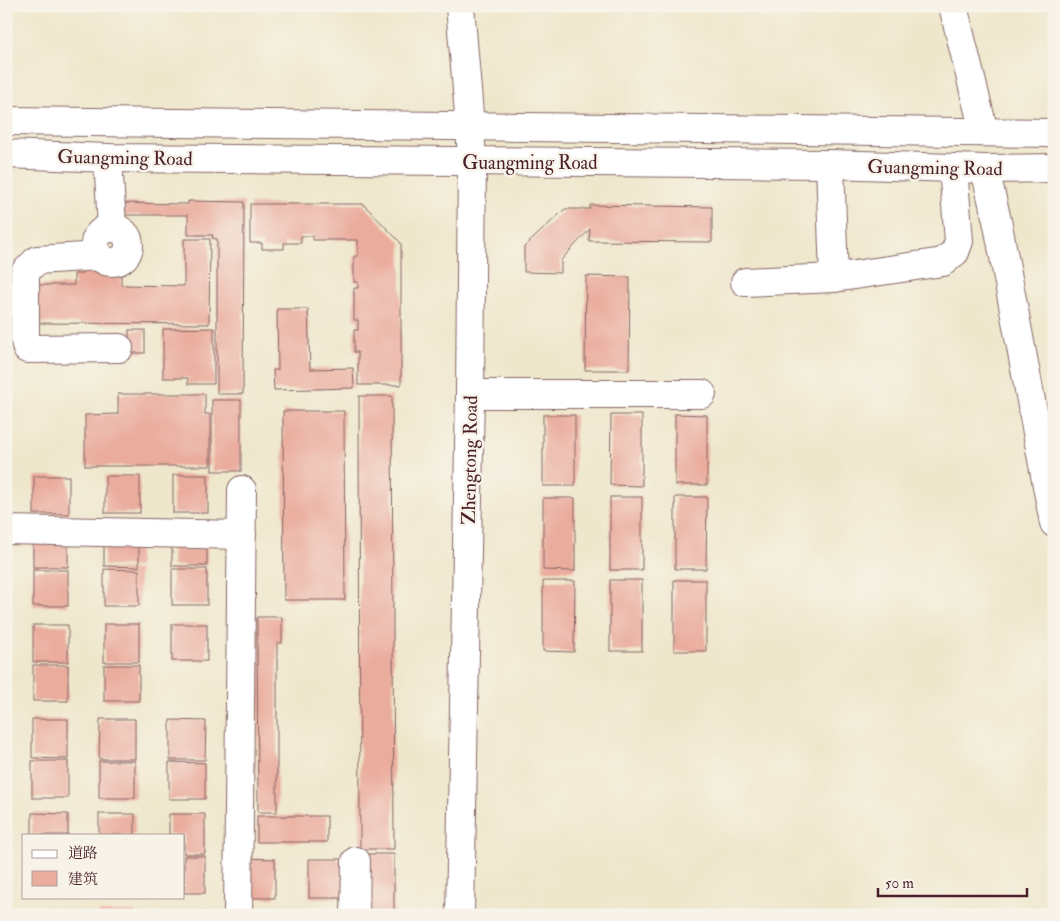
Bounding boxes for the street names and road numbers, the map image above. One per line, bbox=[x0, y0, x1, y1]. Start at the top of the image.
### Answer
street label: Guangming Road bbox=[57, 145, 194, 171]
street label: Guangming Road bbox=[462, 151, 598, 175]
street label: Guangming Road bbox=[867, 155, 1004, 181]
street label: Zhengtong Road bbox=[457, 394, 483, 525]

